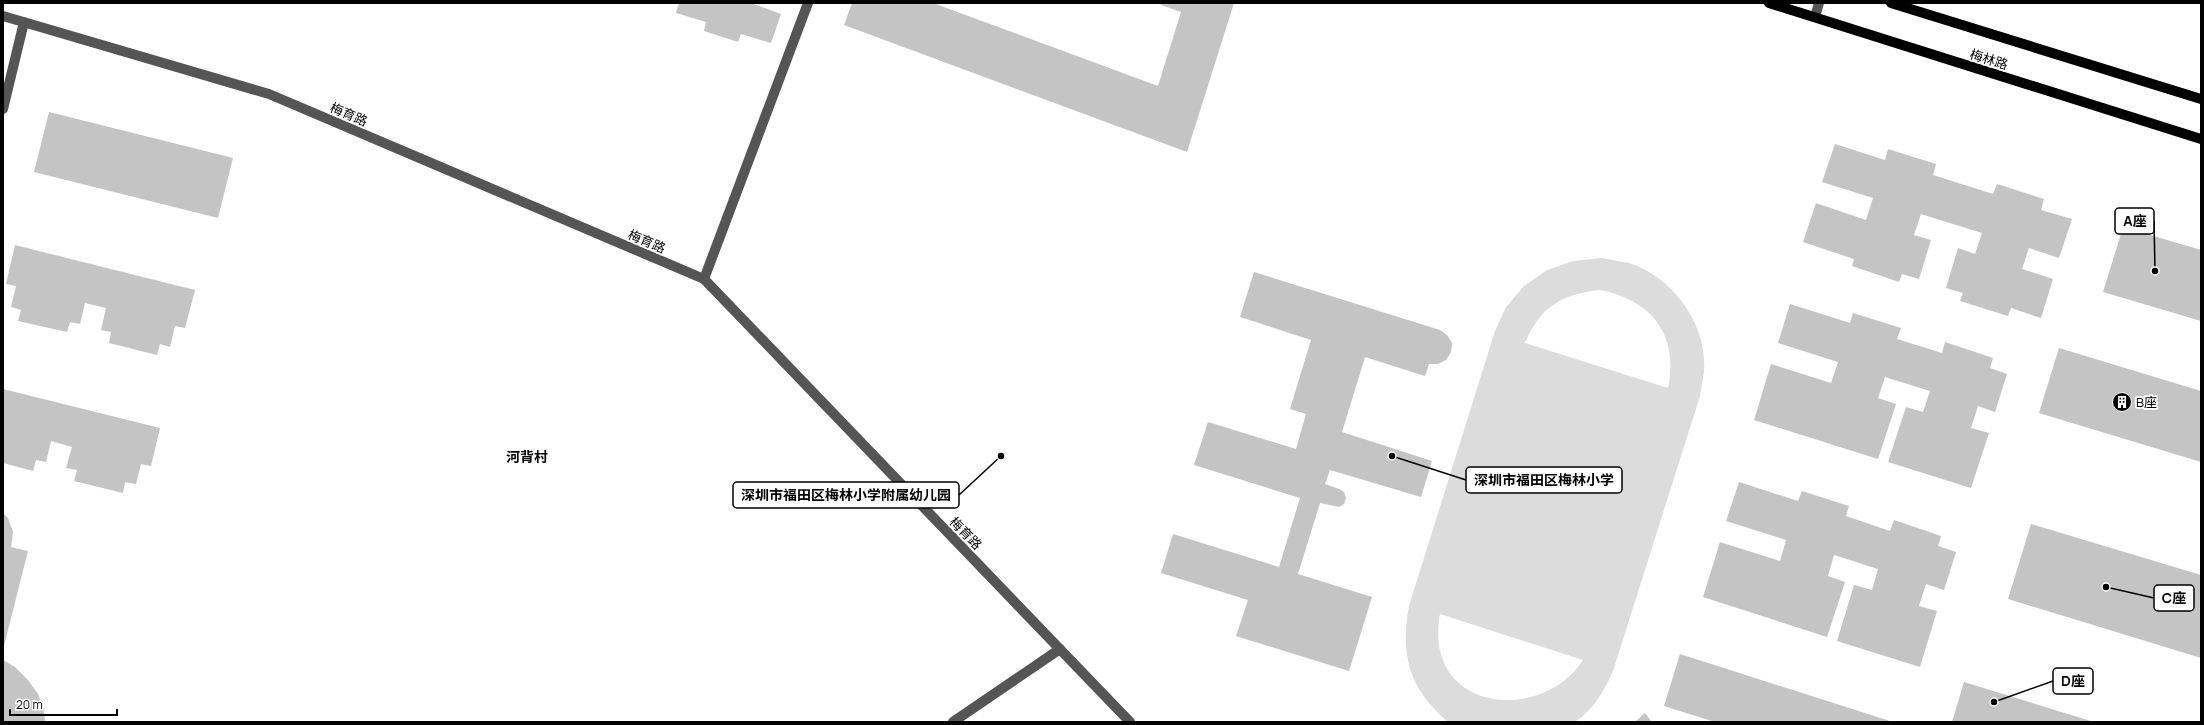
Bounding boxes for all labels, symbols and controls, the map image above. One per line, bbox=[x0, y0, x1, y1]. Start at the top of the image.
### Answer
street label: 梅林路 bbox=[1968, 45, 2010, 73]
street label: 梅育路 bbox=[328, 98, 370, 130]
callout: A座 bbox=[2115, 208, 2154, 234]
text: A座 bbox=[2123, 211, 2147, 230]
street label: 梅育路 bbox=[626, 225, 668, 257]
building icon: B座 bbox=[2111, 391, 2133, 413]
place label: B座 bbox=[2136, 393, 2157, 411]
district label: 河背村 bbox=[506, 447, 548, 466]
callout: 深圳市福田区梅林小学 bbox=[1466, 467, 1622, 493]
text: 深圳市福田区梅林小学 bbox=[1474, 470, 1614, 489]
callout: 深圳市福田区梅林小学附属幼儿园 bbox=[733, 482, 959, 508]
text: 深圳市福田区梅林小学附属幼儿园 bbox=[741, 485, 951, 504]
street label: 梅育路 bbox=[946, 513, 986, 553]
callout: C座 bbox=[2154, 585, 2194, 611]
text: C座 bbox=[2162, 588, 2186, 607]
callout: D座 bbox=[2053, 668, 2093, 694]
text: D座 bbox=[2061, 671, 2085, 690]
scale bar bbox=[10, 691, 117, 717]
text: 20 m bbox=[16, 696, 43, 713]

